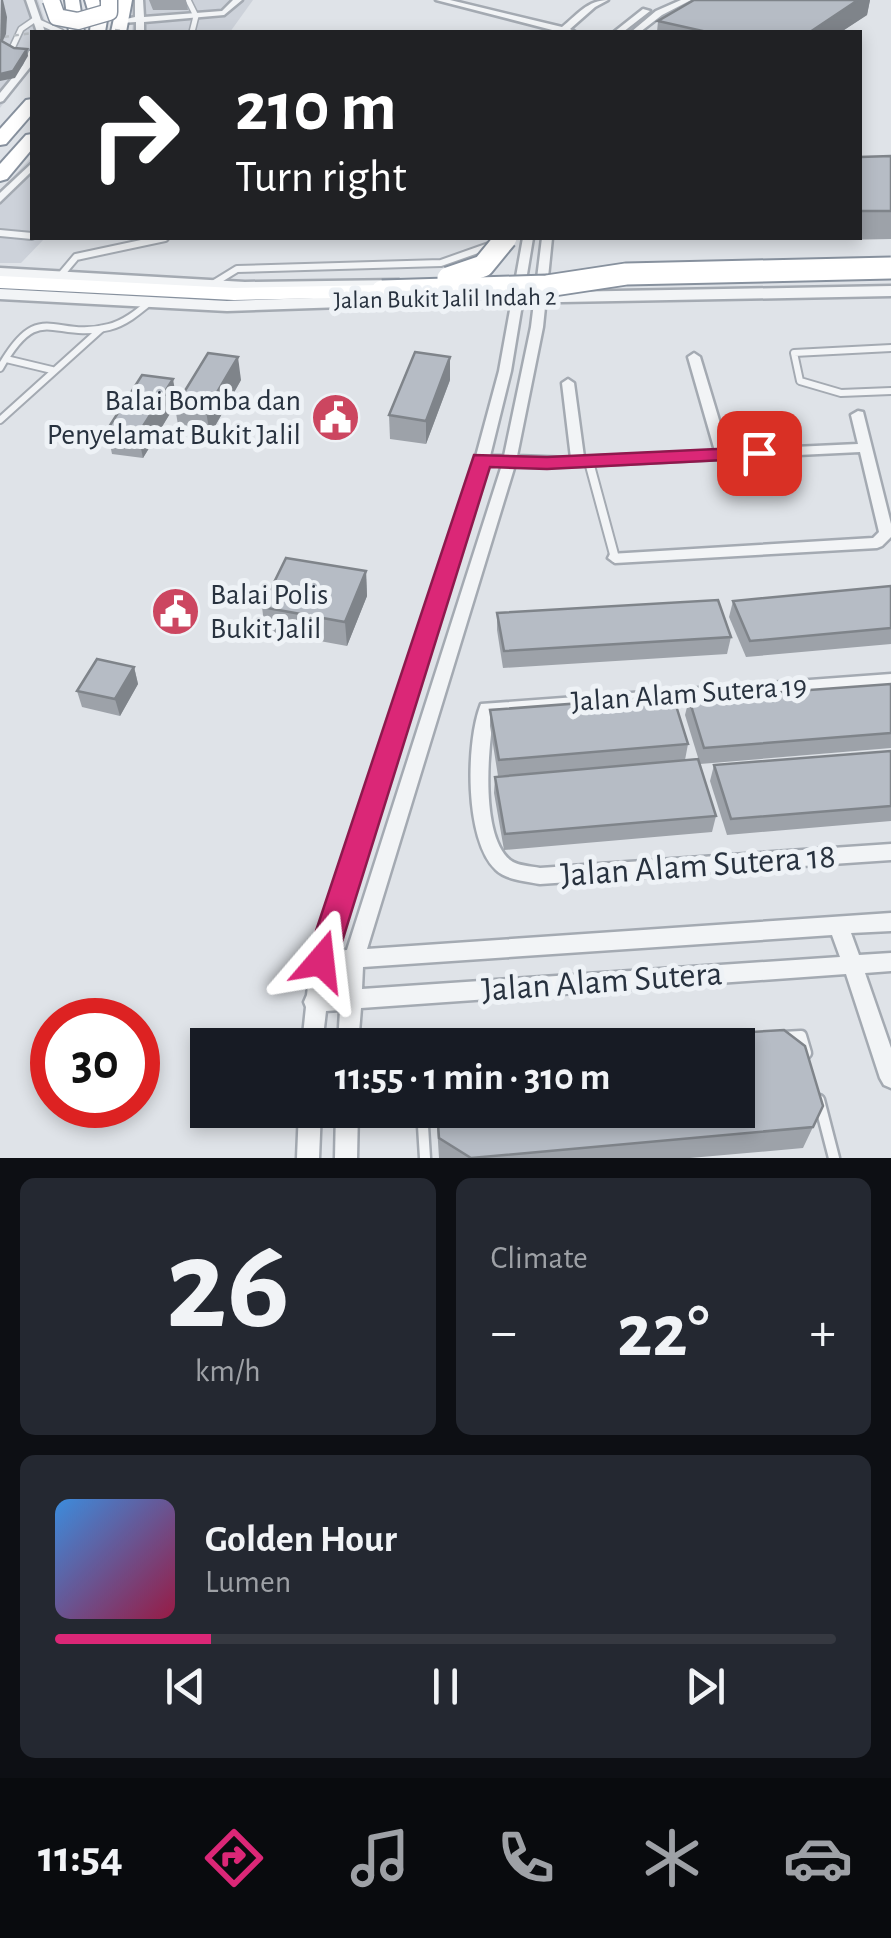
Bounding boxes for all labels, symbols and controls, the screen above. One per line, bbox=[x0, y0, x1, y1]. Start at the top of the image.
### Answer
icon: right bbox=[70, 70, 200, 200]
text: 210 m bbox=[235, 73, 397, 143]
text: Turn right bbox=[235, 155, 407, 200]
street label: Jalan Bukit Jalil Indah 2 bbox=[333, 285, 557, 313]
place label: Balai Bomba dan Penyelamat Bukit Jalil bbox=[47, 386, 301, 450]
public building icon: Balai Bomba dan Penyelamat Bukit Jalil bbox=[310, 392, 362, 444]
pin bbox=[717, 411, 802, 496]
icon: arrive bbox=[732, 426, 787, 481]
place label: Balai Polis Bukit Jalil bbox=[210, 580, 328, 644]
public building icon: Balai Polis Bukit Jalil bbox=[149, 586, 201, 638]
street label: Jalan Alam Sutera 19 bbox=[570, 671, 808, 717]
street label: Jalan Alam Sutera 18 bbox=[559, 839, 837, 893]
position arrow bbox=[269, 909, 373, 1013]
street label: Jalan Alam Sutera bbox=[480, 956, 724, 1008]
speed limit sign: 30 bbox=[30, 998, 160, 1128]
text: 11:55 · 1 min · 310 m bbox=[335, 1059, 610, 1097]
text: 26 bbox=[166, 1222, 290, 1352]
text: Climate bbox=[491, 1242, 588, 1274]
text: 22° bbox=[617, 1295, 710, 1370]
text: − bbox=[491, 1305, 517, 1360]
text: + bbox=[810, 1305, 836, 1360]
text: km/h bbox=[195, 1355, 261, 1387]
text: Golden Hour bbox=[205, 1521, 397, 1559]
text: Lumen bbox=[205, 1566, 291, 1598]
icon: previous bbox=[158, 1659, 213, 1714]
icon: pause bbox=[418, 1659, 473, 1714]
icon: next bbox=[678, 1659, 733, 1714]
icon: directions bbox=[199, 1823, 269, 1893]
icon: music bbox=[345, 1823, 415, 1893]
icon: phone bbox=[491, 1823, 561, 1893]
icon: climate bbox=[637, 1823, 707, 1893]
icon: car bbox=[783, 1823, 853, 1893]
text: 11:54 bbox=[38, 1835, 123, 1880]

